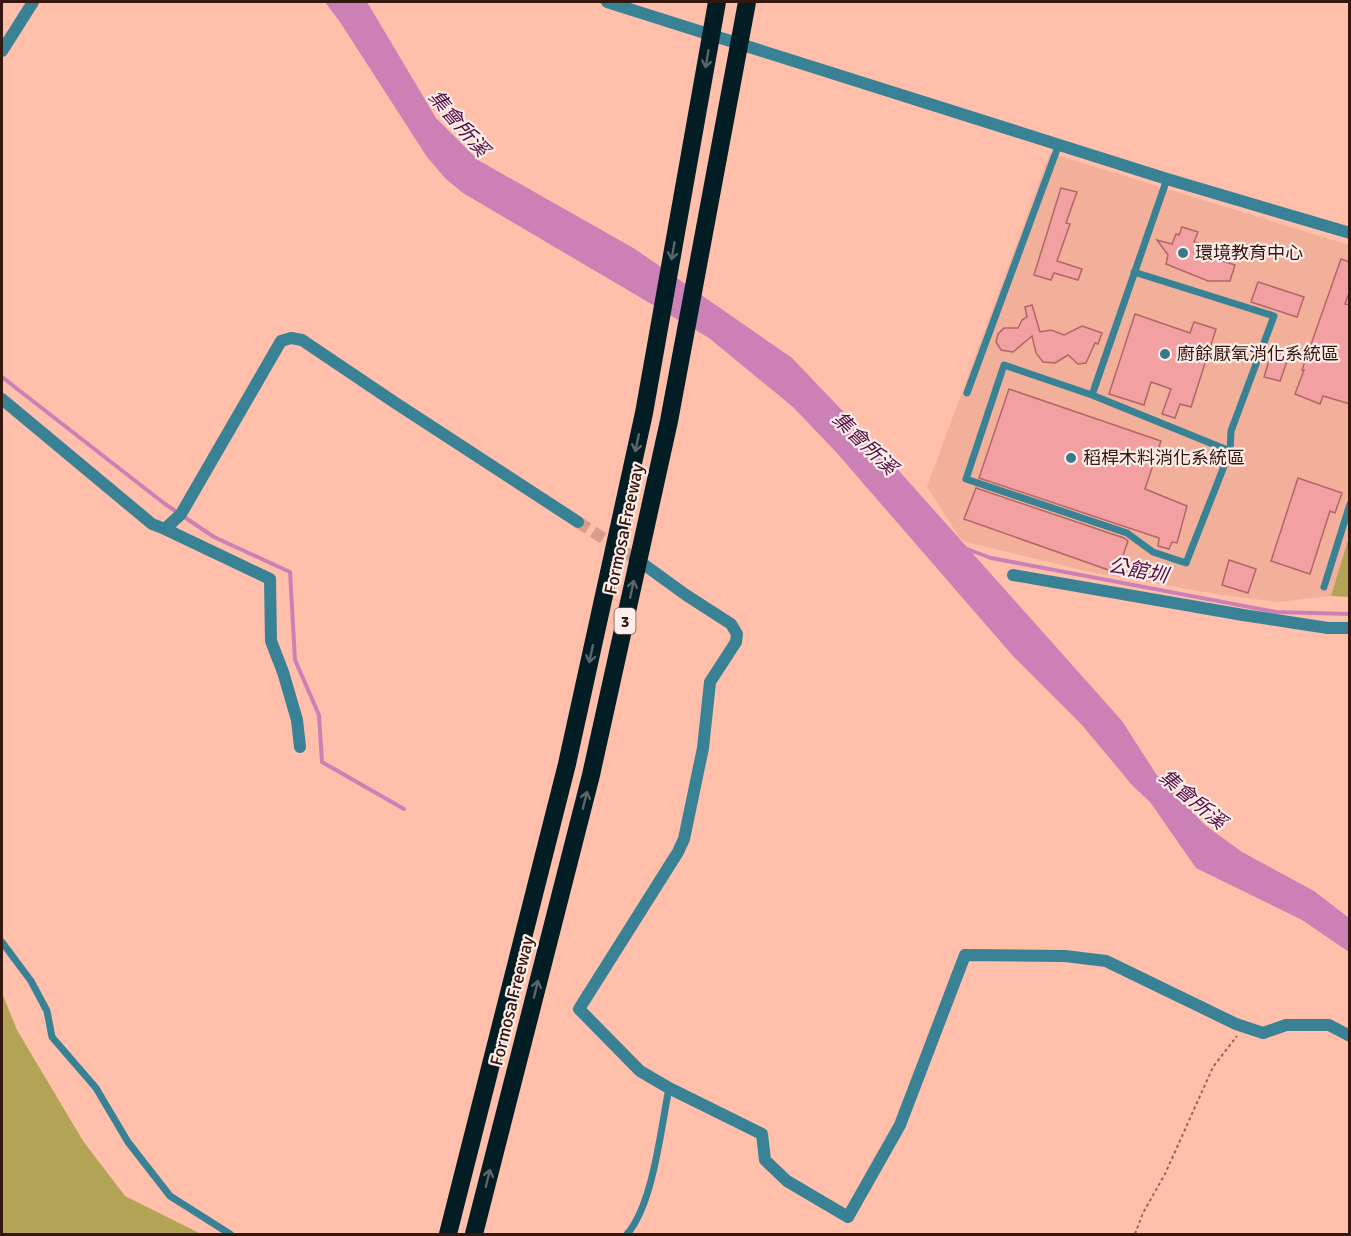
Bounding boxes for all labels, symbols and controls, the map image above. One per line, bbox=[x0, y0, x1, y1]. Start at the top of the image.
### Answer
one-way arrow bbox=[701, 49, 712, 68]
water label: 集會所溪 bbox=[423, 85, 496, 164]
one-way arrow bbox=[667, 241, 678, 260]
place label: 環境教育中心 bbox=[1195, 242, 1303, 264]
marker: 環境教育中心 bbox=[1176, 246, 1190, 260]
place label: 廚餘厭氧消化系統區 bbox=[1177, 343, 1339, 365]
marker: 廚餘厭氧消化系統區 bbox=[1158, 347, 1172, 361]
water label: 集會所溪 bbox=[827, 407, 904, 482]
one-way arrow bbox=[631, 433, 642, 452]
place label: 稻桿木料消化系統區 bbox=[1083, 447, 1245, 469]
marker: 稻桿木料消化系統區 bbox=[1064, 451, 1078, 465]
street label: Formosa Freeway bbox=[599, 461, 649, 596]
water label: 公館圳 bbox=[1106, 552, 1173, 589]
one-way arrow bbox=[627, 580, 638, 599]
road number: 3 bbox=[614, 608, 636, 634]
one-way arrow bbox=[585, 644, 596, 663]
water label: 集會所溪 bbox=[1154, 764, 1234, 837]
one-way arrow bbox=[579, 791, 591, 810]
street label: Formosa Freeway bbox=[485, 933, 539, 1068]
one-way arrow bbox=[531, 980, 543, 999]
one-way arrow bbox=[483, 1169, 495, 1188]

